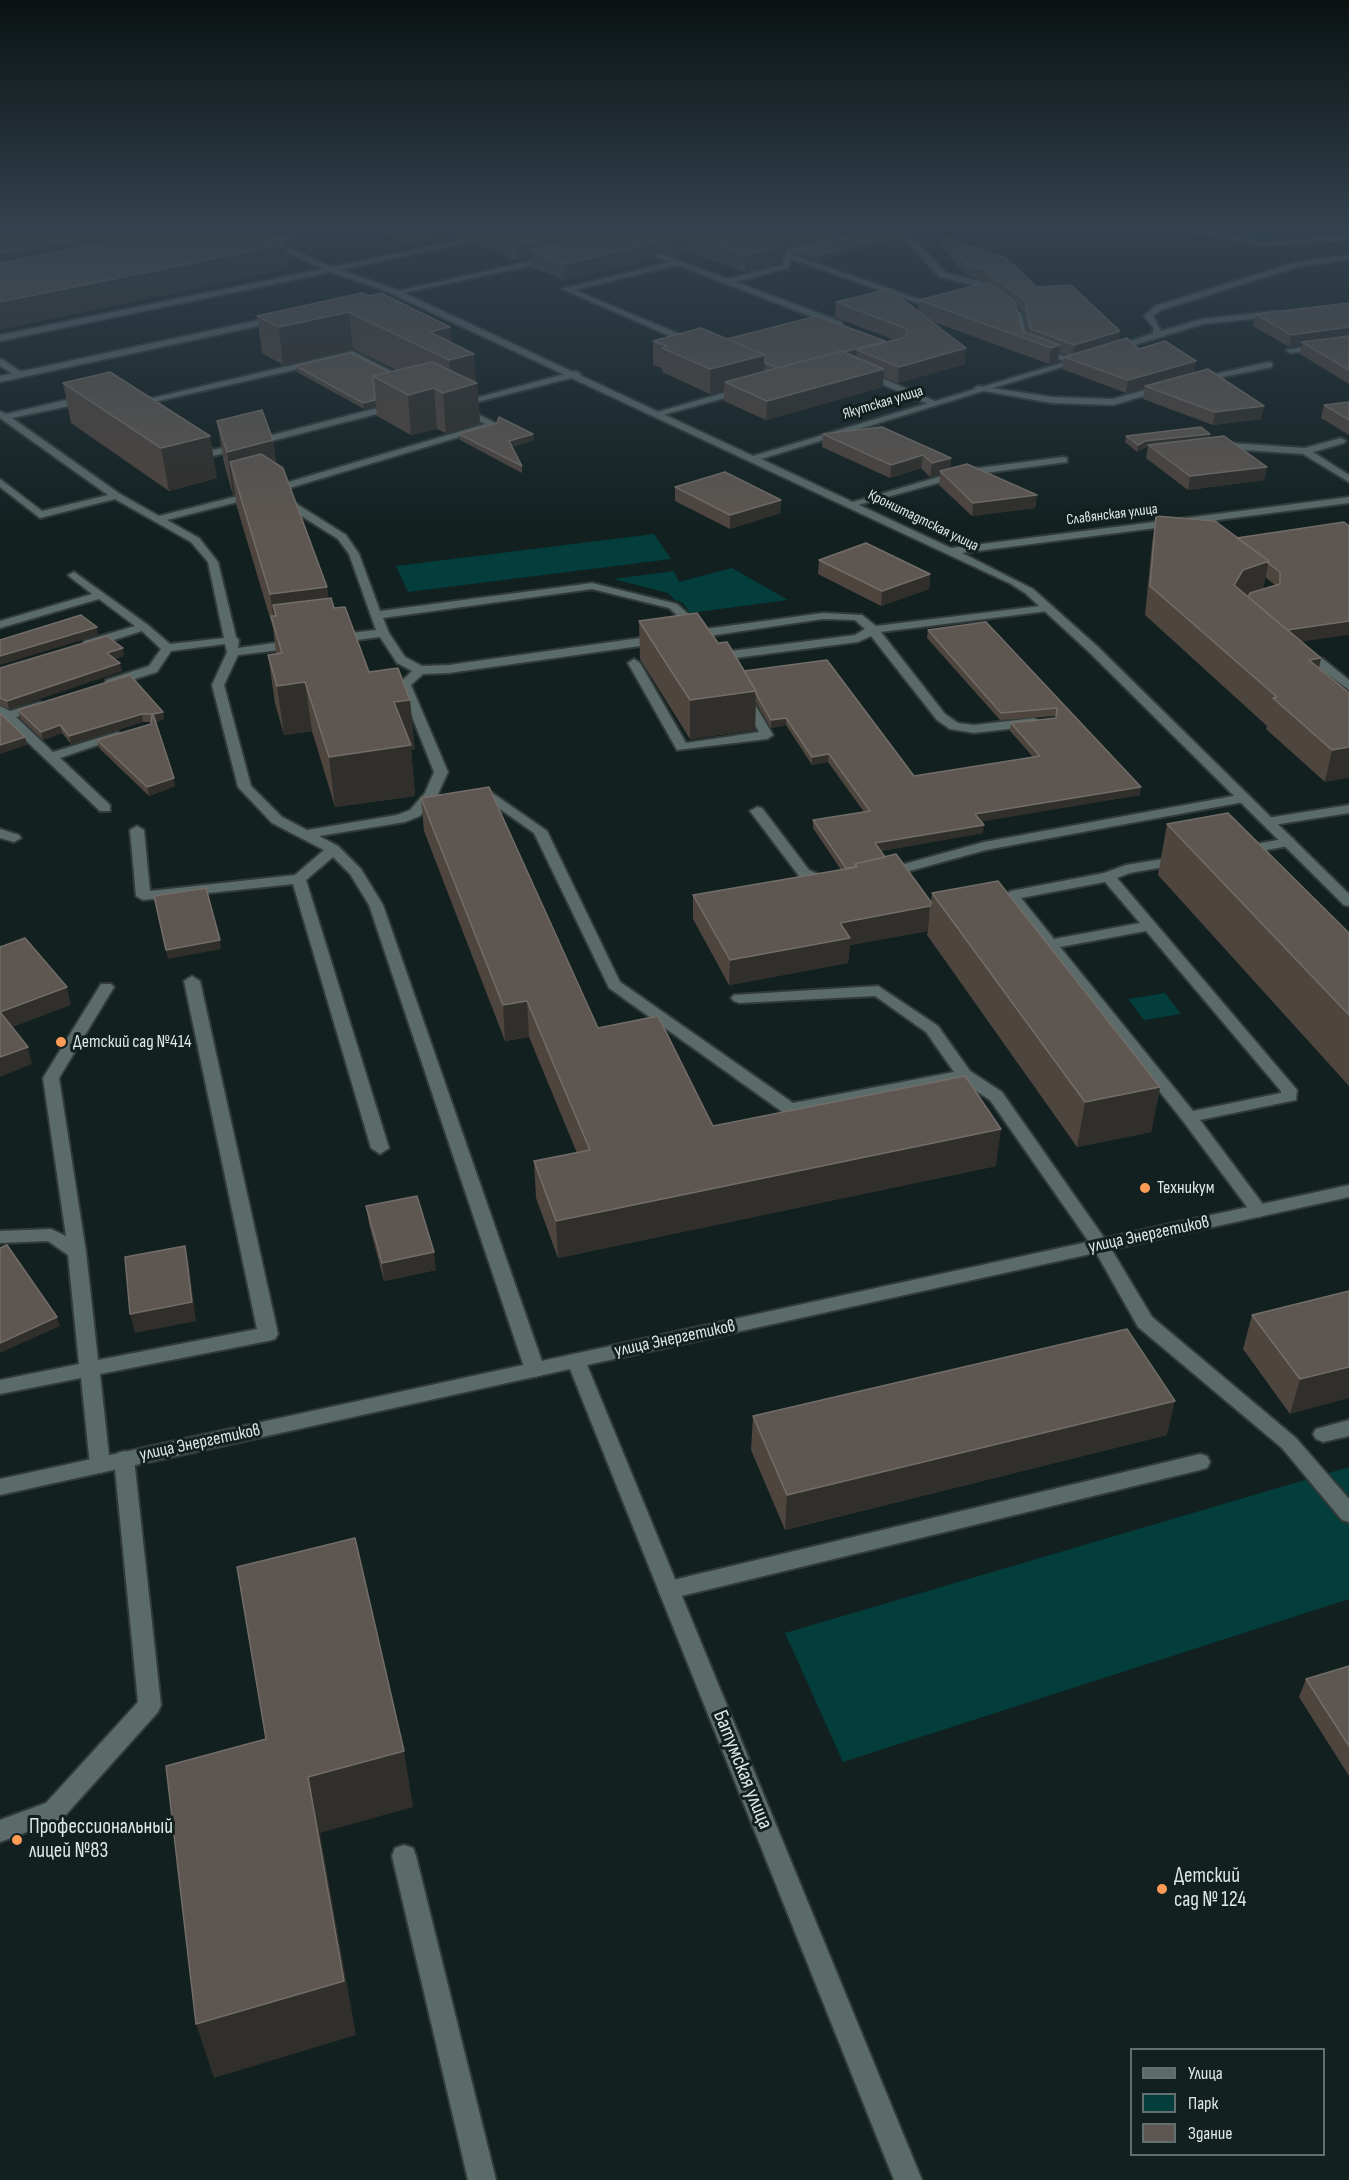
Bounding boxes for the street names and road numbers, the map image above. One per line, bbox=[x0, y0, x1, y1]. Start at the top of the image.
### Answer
street label: Якутская улица bbox=[841, 382, 925, 424]
street label: Кронштадтская улица bbox=[865, 486, 981, 556]
street label: Славянская улица bbox=[1065, 500, 1159, 530]
street label: улица Энергетиков bbox=[1087, 1212, 1211, 1258]
street label: улица Энергетиков bbox=[613, 1316, 737, 1362]
street label: улица Энергетиков bbox=[138, 1420, 262, 1466]
street label: Батумская улица bbox=[707, 1707, 777, 1833]

